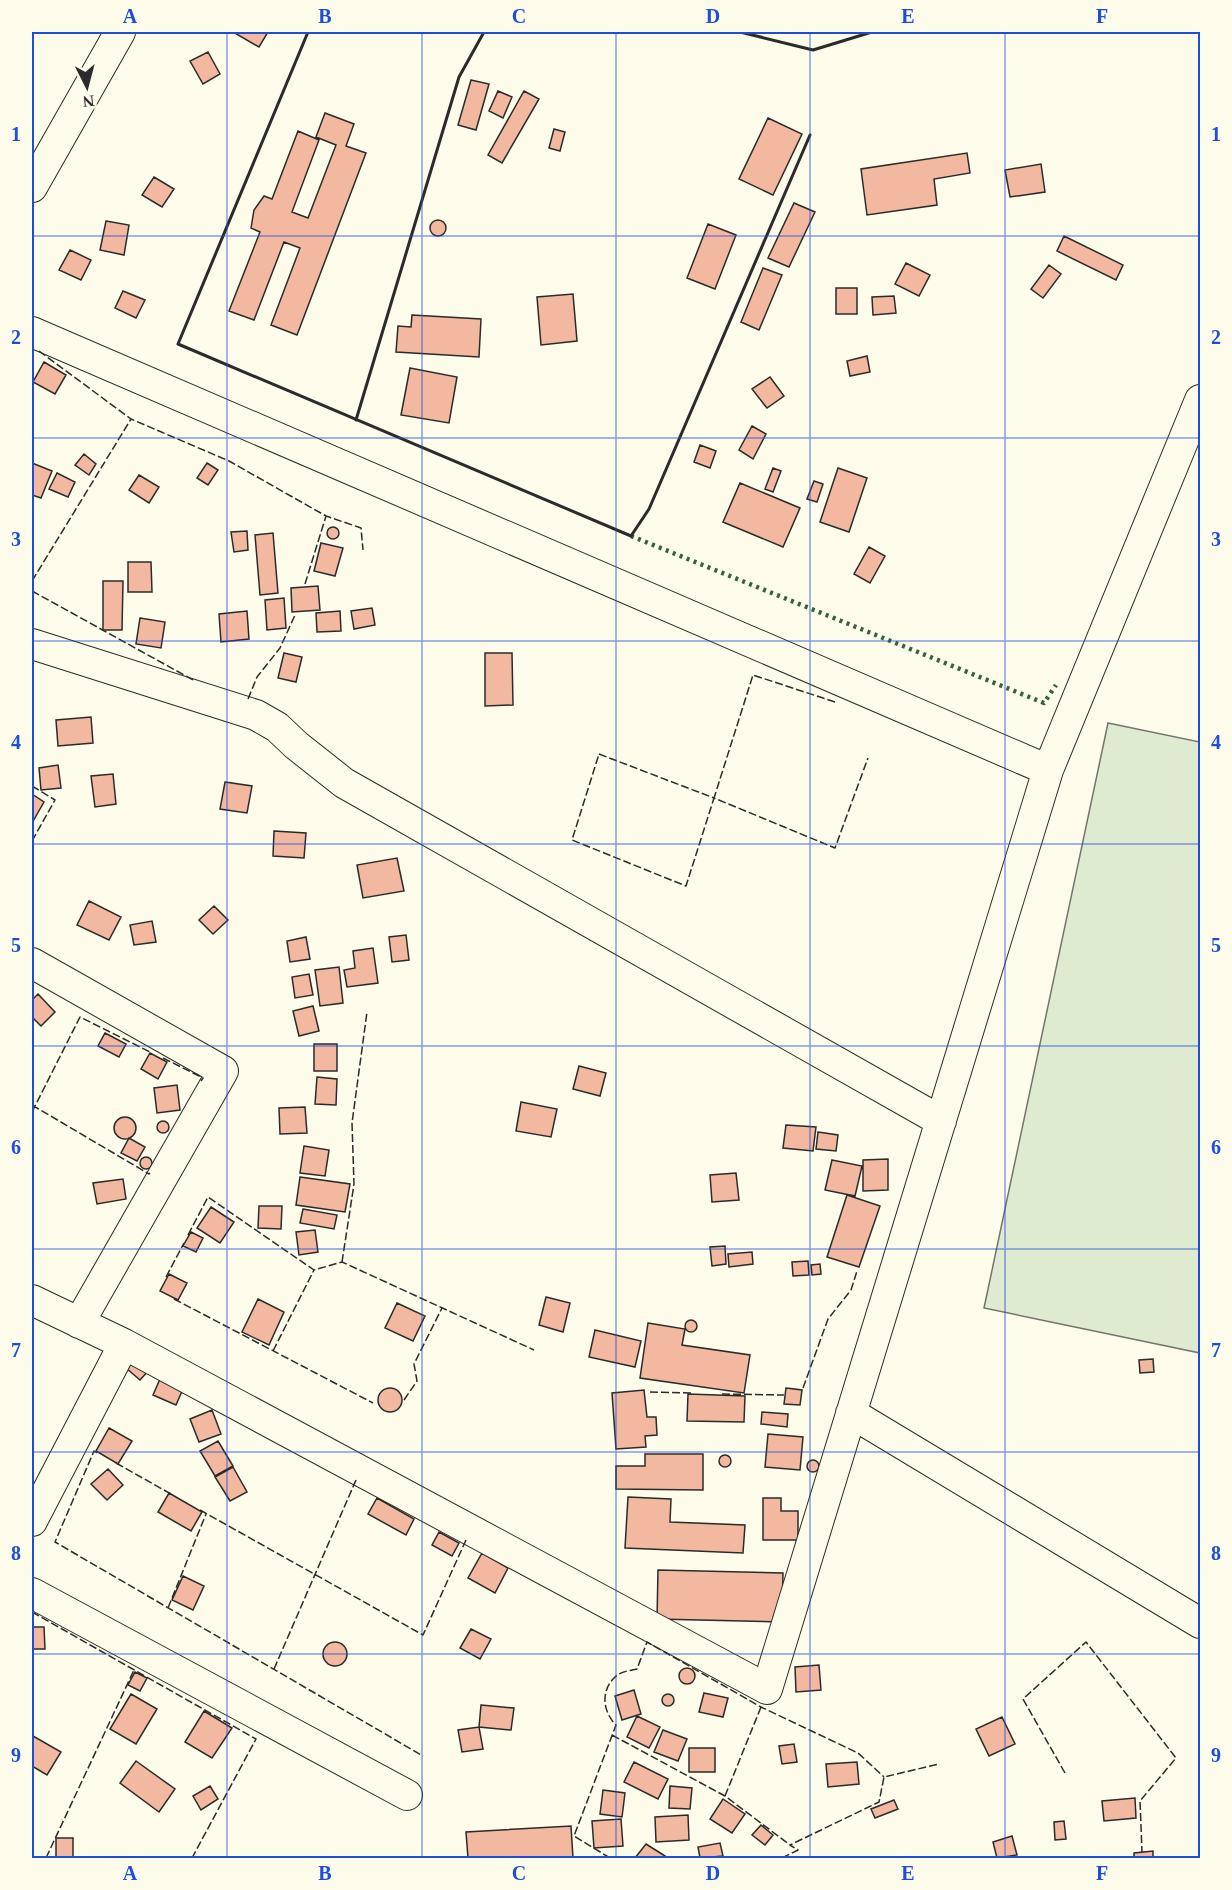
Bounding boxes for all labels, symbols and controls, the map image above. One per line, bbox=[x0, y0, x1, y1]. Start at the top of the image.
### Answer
text: A bbox=[123, 5, 138, 27]
text: B bbox=[318, 5, 332, 27]
text: C bbox=[512, 5, 526, 27]
text: D bbox=[706, 5, 720, 27]
text: E bbox=[901, 5, 915, 27]
text: F bbox=[1096, 5, 1108, 27]
north arrow bbox=[57, 57, 117, 117]
text: N bbox=[81, 92, 95, 111]
text: 1 bbox=[11, 123, 21, 145]
text: 1 bbox=[1211, 123, 1221, 145]
text: 2 bbox=[11, 326, 21, 348]
text: 2 bbox=[1211, 326, 1221, 348]
text: 3 bbox=[11, 528, 21, 550]
text: 3 bbox=[1211, 528, 1221, 550]
text: 4 bbox=[11, 731, 21, 753]
text: 4 bbox=[1211, 731, 1221, 753]
text: 5 bbox=[11, 934, 21, 956]
text: 5 bbox=[1211, 934, 1221, 956]
text: 6 bbox=[11, 1136, 21, 1158]
text: 6 bbox=[1211, 1136, 1221, 1158]
text: 7 bbox=[11, 1339, 21, 1361]
text: 7 bbox=[1211, 1339, 1221, 1361]
text: 8 bbox=[11, 1542, 21, 1564]
text: 8 bbox=[1211, 1542, 1221, 1564]
text: 9 bbox=[11, 1744, 21, 1766]
text: 9 bbox=[1211, 1744, 1221, 1766]
text: A bbox=[123, 1862, 138, 1884]
text: B bbox=[318, 1862, 332, 1884]
text: C bbox=[512, 1862, 526, 1884]
text: D bbox=[706, 1862, 720, 1884]
text: E bbox=[901, 1862, 915, 1884]
text: F bbox=[1096, 1862, 1108, 1884]

